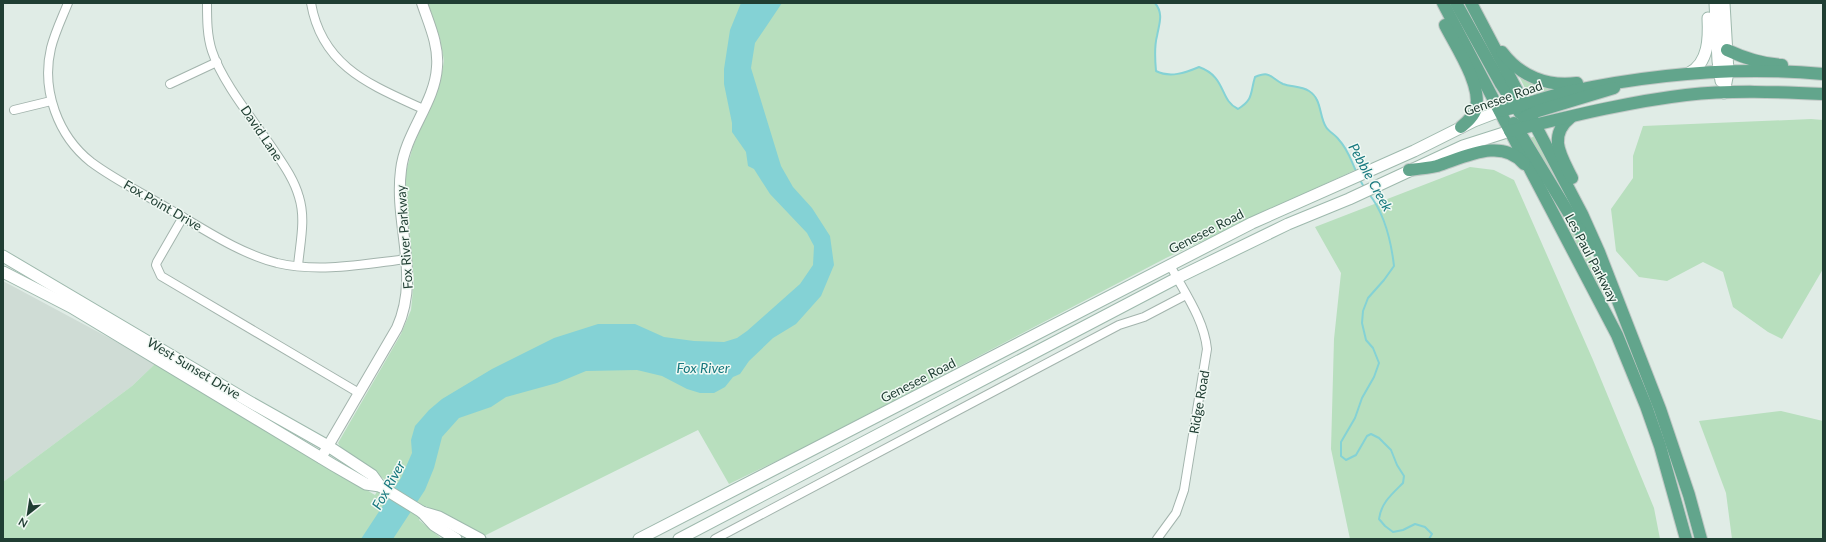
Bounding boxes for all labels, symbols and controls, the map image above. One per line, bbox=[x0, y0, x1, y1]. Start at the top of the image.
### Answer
street label: Genesee Road bbox=[1462, 77, 1544, 119]
street label: David Lane bbox=[238, 102, 287, 164]
water label: Pebble Creek bbox=[1345, 140, 1397, 214]
street label: Fox Point Drive bbox=[121, 176, 205, 234]
street label: Fox River Parkway bbox=[392, 184, 416, 290]
street label: Genesee Road bbox=[1166, 205, 1246, 257]
street label: Les Paul Parkway bbox=[1562, 211, 1622, 305]
street label: West Sunset Drive bbox=[144, 334, 244, 402]
street label: Genesee Road bbox=[878, 354, 958, 406]
water label: Fox River bbox=[677, 359, 730, 376]
street label: Ridge Road bbox=[1186, 369, 1212, 435]
water label: Fox River bbox=[368, 458, 408, 512]
north arrow bbox=[8, 494, 48, 534]
text: N bbox=[16, 515, 30, 531]

